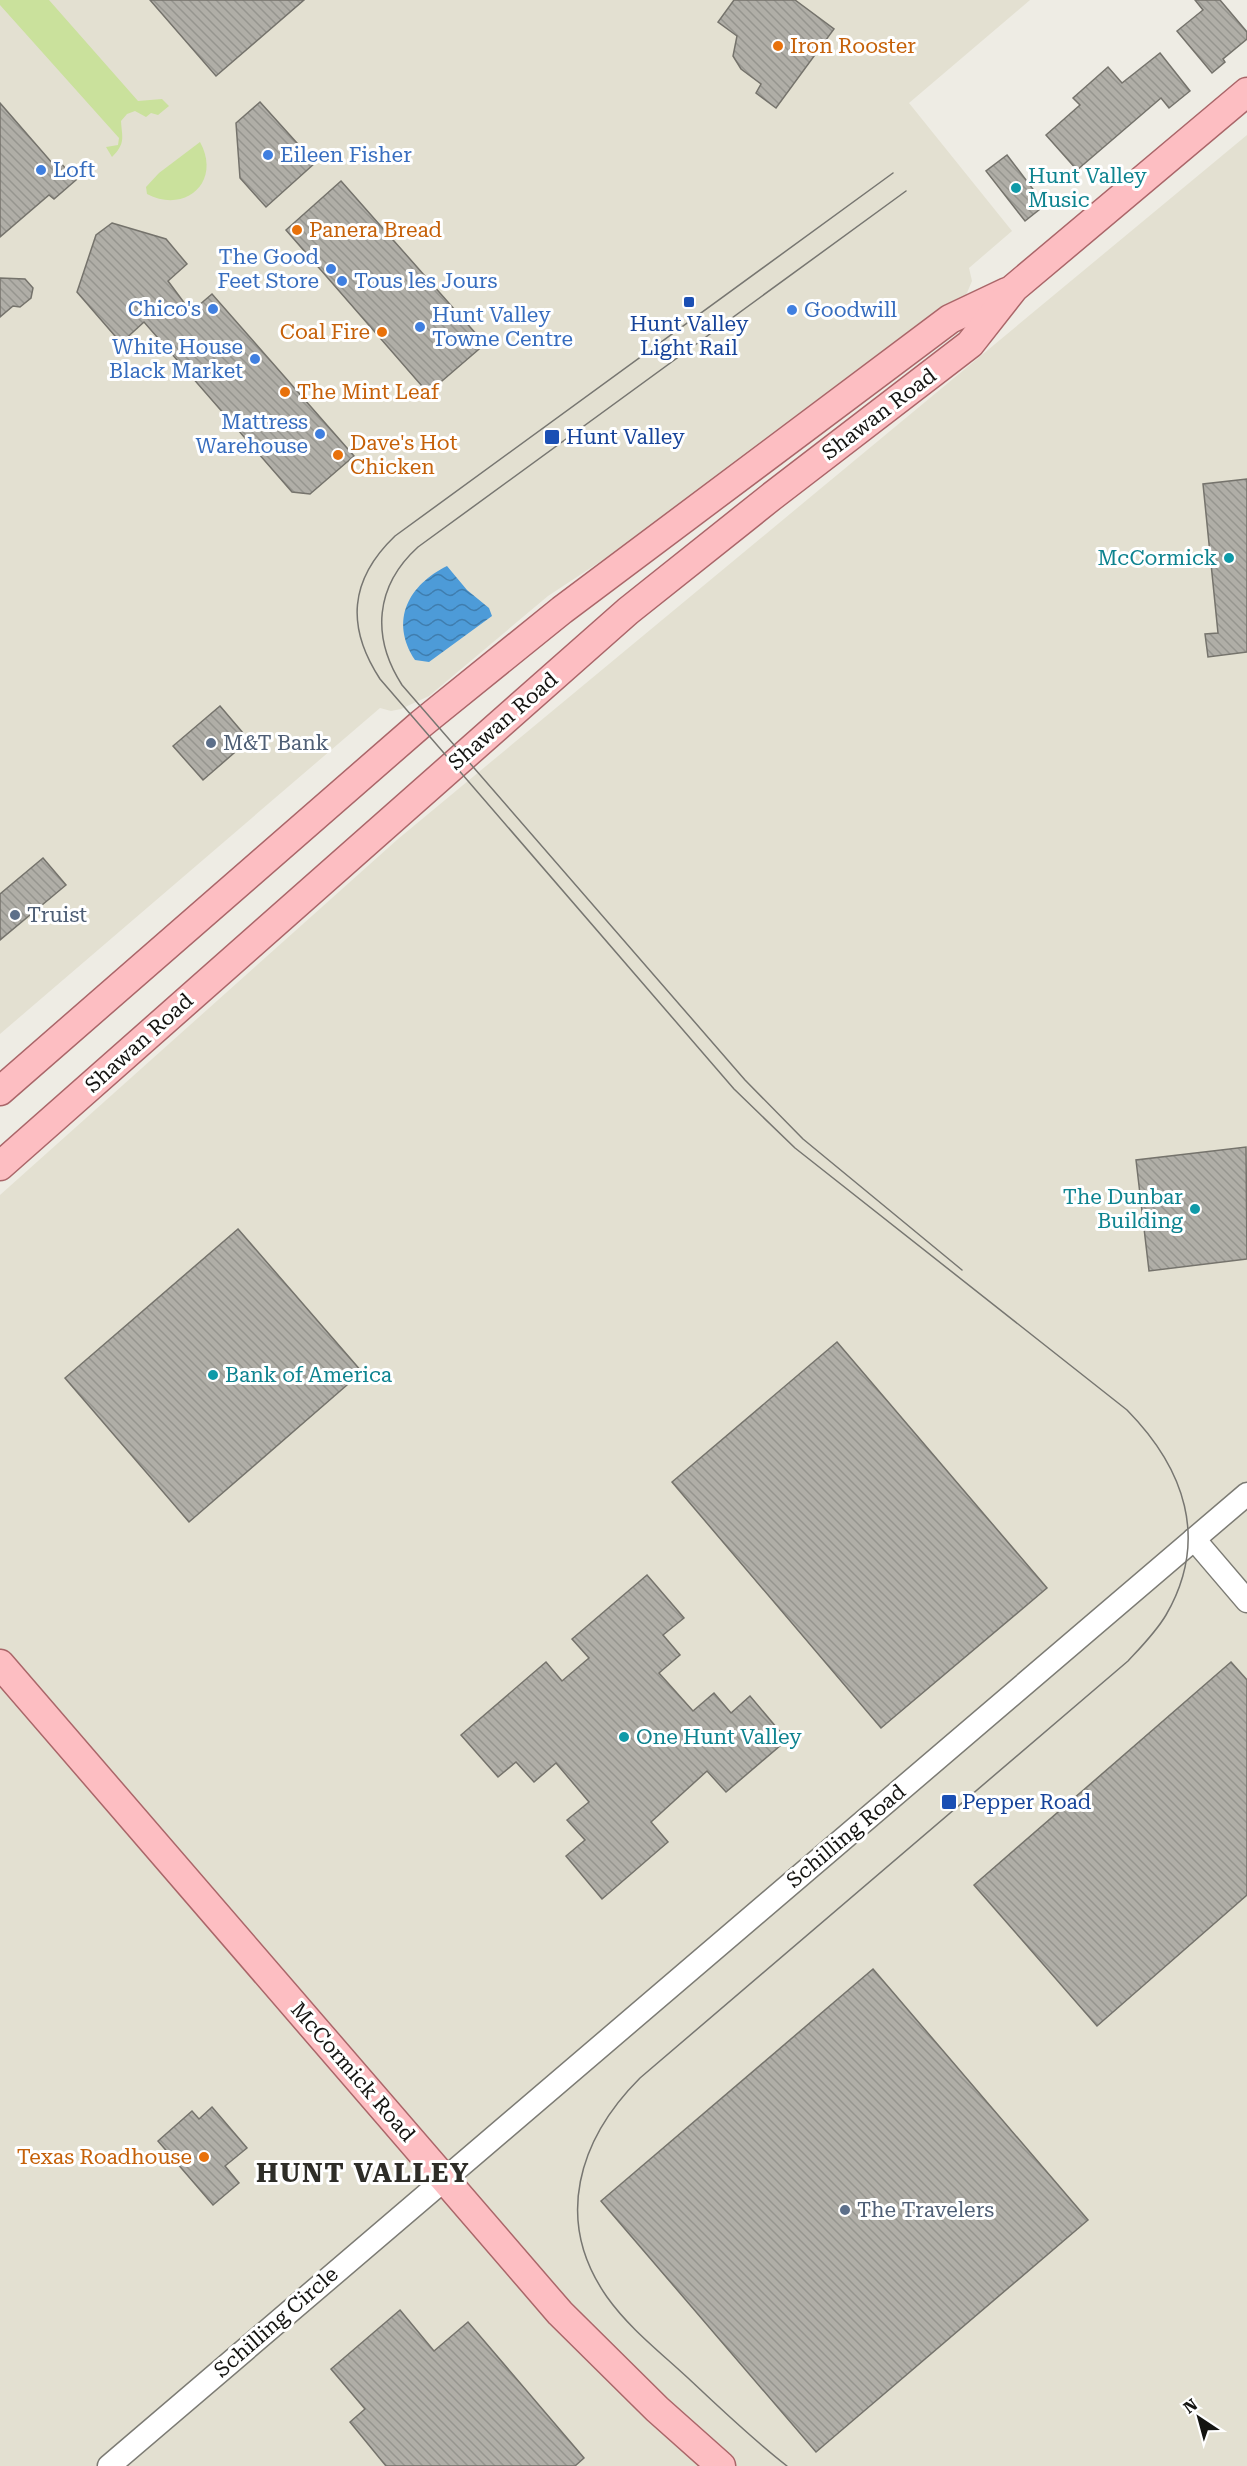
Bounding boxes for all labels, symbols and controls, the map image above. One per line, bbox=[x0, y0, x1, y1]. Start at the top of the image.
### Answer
place label: Iron Rooster bbox=[790, 34, 916, 58]
marker: Iron Rooster bbox=[771, 39, 785, 53]
place label: Eileen Fisher bbox=[280, 143, 412, 167]
marker: Eileen Fisher bbox=[261, 148, 275, 162]
place label: Loft bbox=[53, 158, 95, 182]
marker: Loft bbox=[34, 163, 48, 177]
place label: Hunt Valley Music bbox=[1028, 164, 1147, 212]
marker: Hunt Valley Music bbox=[1009, 181, 1023, 195]
place label: Panera Bread bbox=[309, 218, 443, 242]
marker: Panera Bread bbox=[290, 223, 304, 237]
place label: The Good Feet Store bbox=[218, 245, 320, 293]
marker: The Good Feet Store bbox=[324, 262, 338, 276]
place label: Tous les Jours bbox=[354, 269, 497, 293]
marker: Tous les Jours bbox=[335, 274, 349, 288]
marker: Hunt Valley Light Rail bbox=[682, 295, 696, 309]
place label: Chico's bbox=[128, 297, 201, 321]
place label: Goodwill bbox=[804, 298, 898, 322]
marker: Chico's bbox=[206, 302, 220, 316]
place label: Hunt Valley Towne Centre bbox=[432, 303, 573, 351]
marker: Goodwill bbox=[785, 303, 799, 317]
place label: Hunt Valley Light Rail bbox=[630, 312, 749, 360]
place label: Coal Fire bbox=[280, 320, 370, 344]
marker: Hunt Valley Towne Centre bbox=[413, 320, 427, 334]
marker: Coal Fire bbox=[375, 325, 389, 339]
place label: White House Black Market bbox=[109, 335, 243, 383]
marker: White House Black Market bbox=[248, 352, 262, 366]
street label: Shawan Road bbox=[817, 363, 941, 465]
place label: The Mint Leaf bbox=[297, 380, 440, 404]
marker: The Mint Leaf bbox=[278, 385, 292, 399]
place label: Mattress Warehouse bbox=[195, 410, 308, 458]
place label: Hunt Valley bbox=[566, 425, 685, 449]
marker: Mattress Warehouse bbox=[313, 427, 327, 441]
marker: Hunt Valley bbox=[543, 428, 561, 446]
place label: Dave's Hot Chicken bbox=[350, 431, 458, 479]
marker: Dave's Hot Chicken bbox=[331, 448, 345, 462]
place label: McCormick bbox=[1097, 546, 1217, 570]
marker: McCormick bbox=[1222, 551, 1236, 565]
street label: Shawan Road bbox=[444, 667, 563, 775]
place label: M&T Bank bbox=[223, 731, 329, 755]
marker: M&T Bank bbox=[204, 736, 218, 750]
place label: Truist bbox=[27, 903, 87, 927]
marker: Truist bbox=[8, 908, 22, 922]
street label: Shawan Road bbox=[80, 988, 198, 1098]
place label: The Dunbar Building bbox=[1063, 1185, 1183, 1233]
marker: The Dunbar Building bbox=[1188, 1202, 1202, 1216]
place label: Bank of America bbox=[225, 1363, 393, 1387]
marker: Bank of America bbox=[206, 1368, 220, 1382]
place label: One Hunt Valley bbox=[636, 1725, 802, 1749]
marker: One Hunt Valley bbox=[617, 1730, 631, 1744]
street label: Schilling Road bbox=[782, 1779, 911, 1893]
place label: Pepper Road bbox=[962, 1790, 1092, 1814]
marker: Pepper Road bbox=[940, 1793, 958, 1811]
street label: McCormick Road bbox=[286, 1998, 420, 2147]
place label: Texas Roadhouse bbox=[17, 2145, 192, 2169]
marker: Texas Roadhouse bbox=[197, 2150, 211, 2164]
district label: HUNT VALLEY bbox=[256, 2157, 470, 2189]
place label: The Travelers bbox=[857, 2198, 994, 2222]
marker: The Travelers bbox=[838, 2203, 852, 2217]
street label: Schilling Circle bbox=[209, 2262, 343, 2382]
north arrow bbox=[1169, 2388, 1229, 2448]
text: N bbox=[1180, 2395, 1201, 2418]

